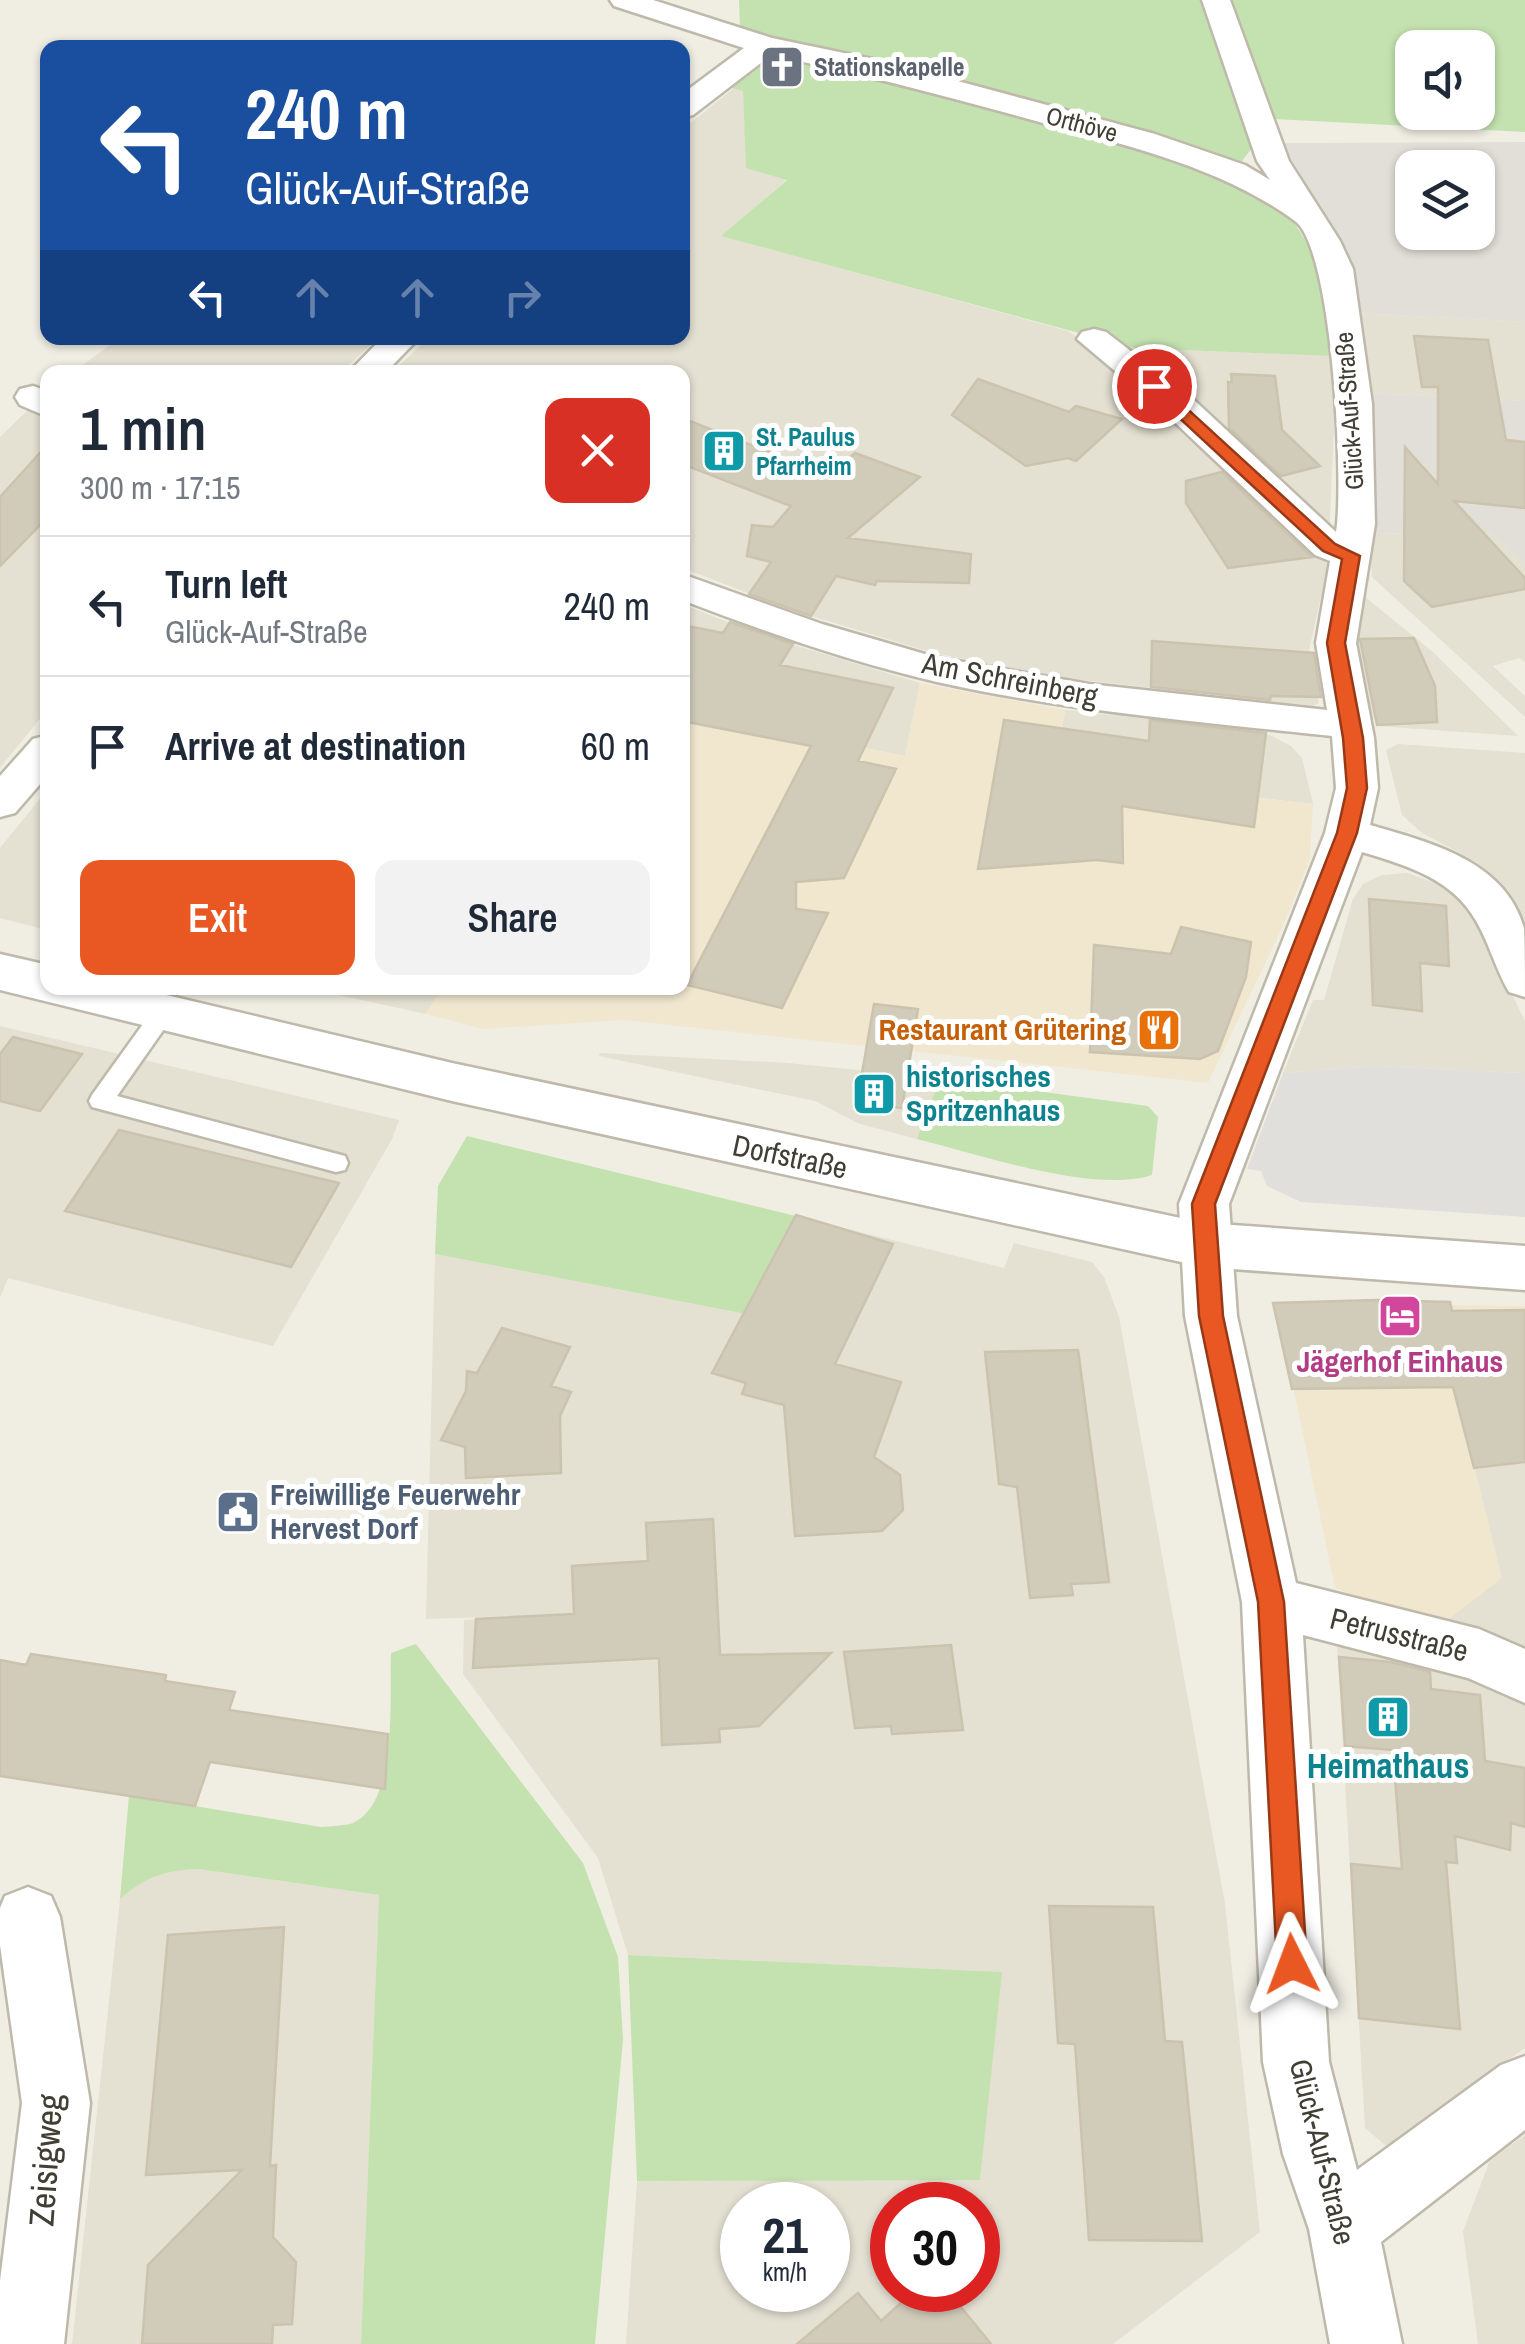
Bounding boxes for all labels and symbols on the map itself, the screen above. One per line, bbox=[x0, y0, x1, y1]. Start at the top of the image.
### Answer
church icon: Stationskapelle bbox=[759, 44, 805, 90]
place label: Stationskapelle bbox=[814, 50, 964, 84]
street label: Orthöve bbox=[1042, 98, 1122, 150]
street label: Glück-Auf-Straße bbox=[1327, 331, 1371, 491]
pin bbox=[1112, 344, 1197, 429]
place label: St. Paulus Pfarrheim bbox=[756, 420, 855, 483]
building icon: St. Paulus Pfarrheim bbox=[701, 428, 747, 474]
street label: Am Schreinberg bbox=[918, 642, 1102, 716]
restaurant icon: Restaurant Grütering bbox=[1136, 1007, 1182, 1053]
place label: Restaurant Grütering bbox=[879, 1009, 1126, 1049]
place label: historisches Spritzenhaus bbox=[906, 1056, 1060, 1130]
building icon: historisches Spritzenhaus bbox=[851, 1071, 897, 1117]
street label: Dorfstraße bbox=[729, 1124, 851, 1188]
hotel icon: Jägerhof Einhaus bbox=[1377, 1293, 1423, 1339]
place label: Jägerhof Einhaus bbox=[1297, 1341, 1503, 1381]
place label: Freiwillige Feuerwehr Hervest Dorf bbox=[270, 1474, 521, 1548]
public building icon: Freiwillige Feuerwehr Hervest Dorf bbox=[215, 1489, 261, 1535]
street label: Petrusstraße bbox=[1326, 1598, 1472, 1670]
building icon: Heimathaus bbox=[1365, 1694, 1411, 1740]
place label: Heimathaus bbox=[1307, 1742, 1469, 1789]
position arrow bbox=[1240, 1912, 1344, 2016]
street label: Glück-Auf-Straße bbox=[1281, 2055, 1365, 2249]
street label: Zeisigweg bbox=[17, 2092, 74, 2228]
speed limit sign: 30 bbox=[870, 2182, 1000, 2312]

